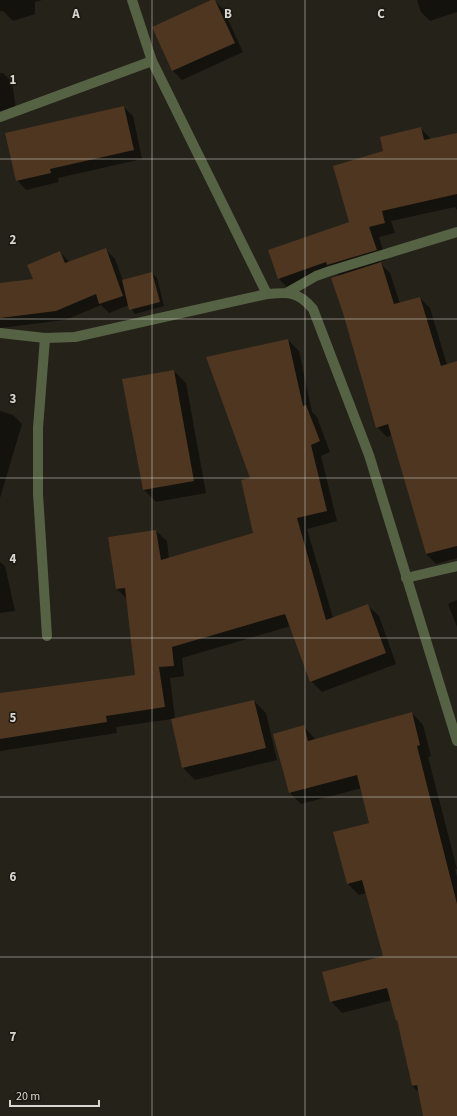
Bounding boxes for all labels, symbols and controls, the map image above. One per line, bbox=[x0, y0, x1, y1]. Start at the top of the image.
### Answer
text: A bbox=[71, 5, 80, 23]
text: B bbox=[224, 5, 232, 23]
text: C bbox=[377, 5, 385, 23]
text: 1 bbox=[10, 71, 17, 89]
text: 2 bbox=[10, 231, 17, 249]
text: 3 bbox=[10, 390, 17, 408]
text: 4 bbox=[10, 550, 17, 568]
text: 5 bbox=[10, 709, 17, 727]
text: 6 bbox=[10, 868, 17, 886]
text: 7 bbox=[10, 1028, 17, 1046]
scale bar bbox=[10, 1082, 99, 1108]
text: 20 m bbox=[16, 1088, 40, 1105]

